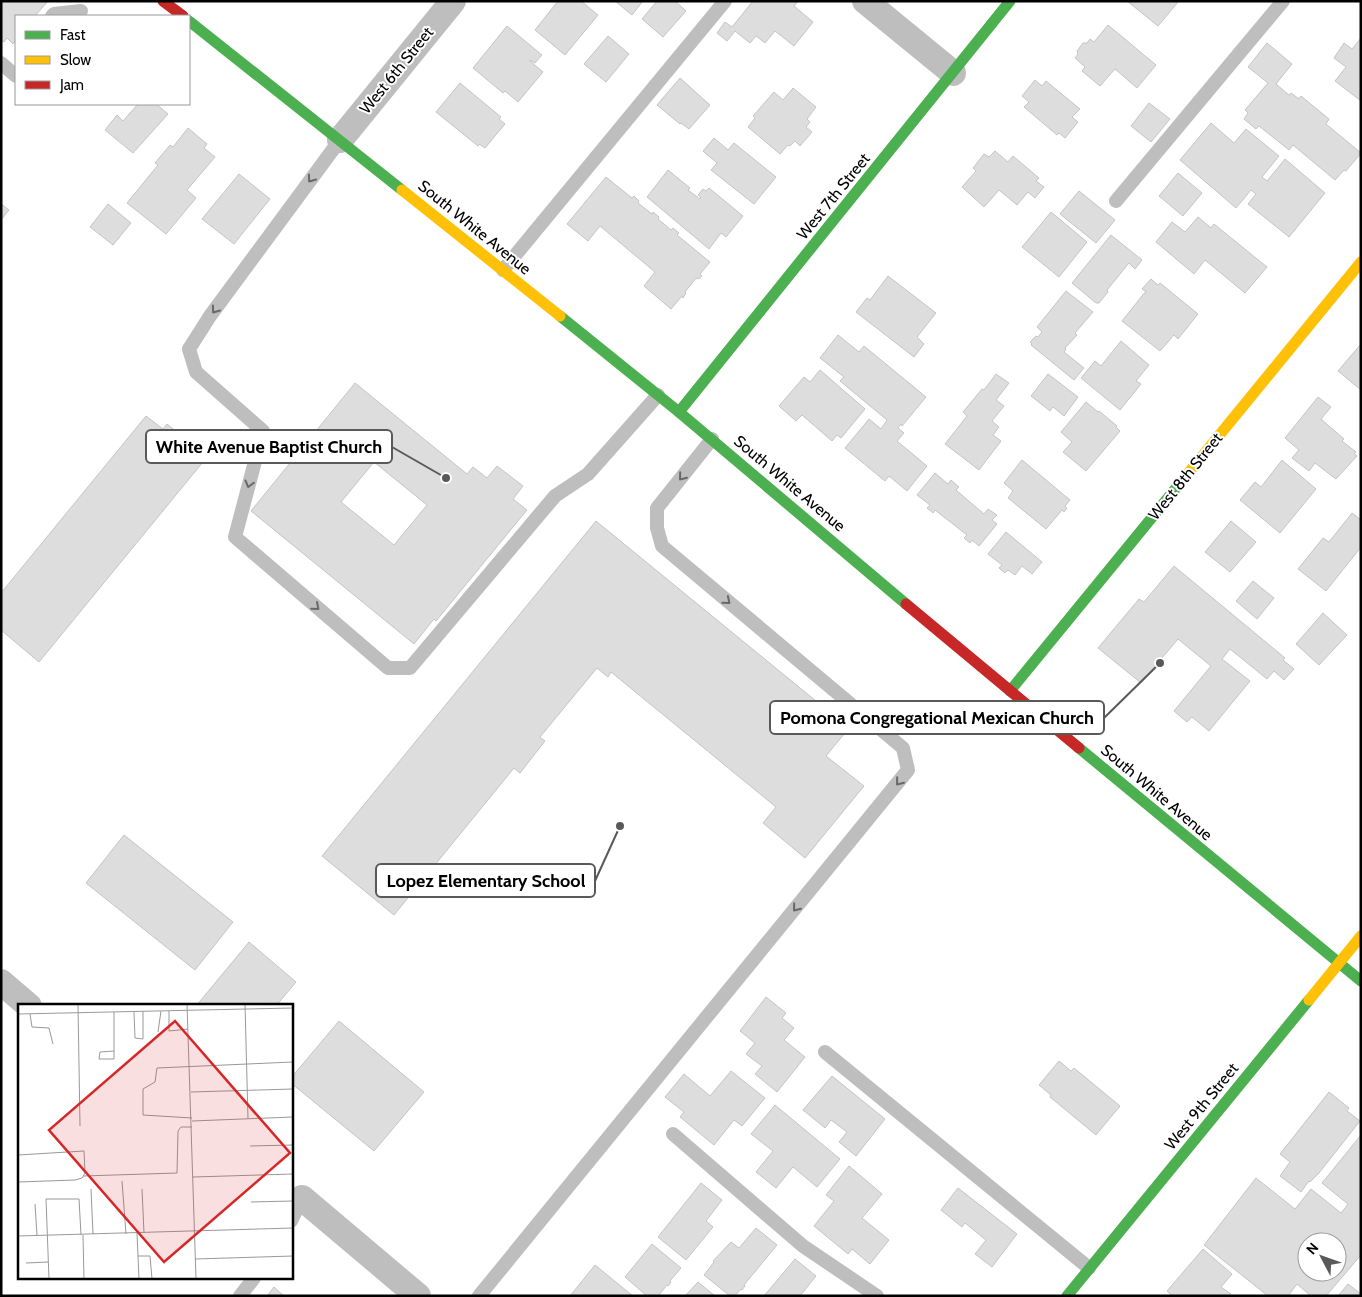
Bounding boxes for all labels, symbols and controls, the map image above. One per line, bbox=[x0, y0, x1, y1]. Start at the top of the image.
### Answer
legend bbox=[15, 15, 190, 105]
street label: West 6th Street bbox=[356, 23, 438, 118]
text: Fast bbox=[60, 26, 85, 44]
text: Slow bbox=[60, 51, 91, 69]
text: Jam bbox=[59, 76, 84, 94]
street label: West 7th Street bbox=[793, 149, 874, 243]
one-way arrow bbox=[309, 173, 317, 182]
street label: South White Avenue bbox=[415, 176, 535, 279]
one-way arrow bbox=[212, 304, 221, 314]
street label: West 8th Street bbox=[1144, 428, 1227, 524]
callout: White Avenue Baptist Church bbox=[146, 430, 392, 463]
street label: South White Avenue bbox=[730, 431, 849, 535]
text: White Avenue Baptist Church bbox=[156, 436, 382, 458]
one-way arrow bbox=[678, 472, 687, 481]
one-way arrow bbox=[244, 479, 255, 488]
one-way arrow bbox=[721, 595, 730, 604]
one-way arrow bbox=[311, 601, 320, 610]
callout: Pomona Congregational Mexican Church bbox=[770, 701, 1104, 734]
text: Pomona Congregational Mexican Church bbox=[780, 707, 1094, 729]
street label: South White Avenue bbox=[1097, 740, 1216, 844]
one-way arrow bbox=[895, 776, 904, 785]
callout: Lopez Elementary School bbox=[376, 864, 595, 897]
text: Lopez Elementary School bbox=[387, 870, 586, 892]
one-way arrow bbox=[792, 902, 801, 911]
inset map bbox=[18, 1004, 292, 1280]
street label: West 9th Street bbox=[1161, 1059, 1243, 1154]
north arrow bbox=[1297, 1232, 1347, 1282]
text: N bbox=[1302, 1239, 1322, 1258]

